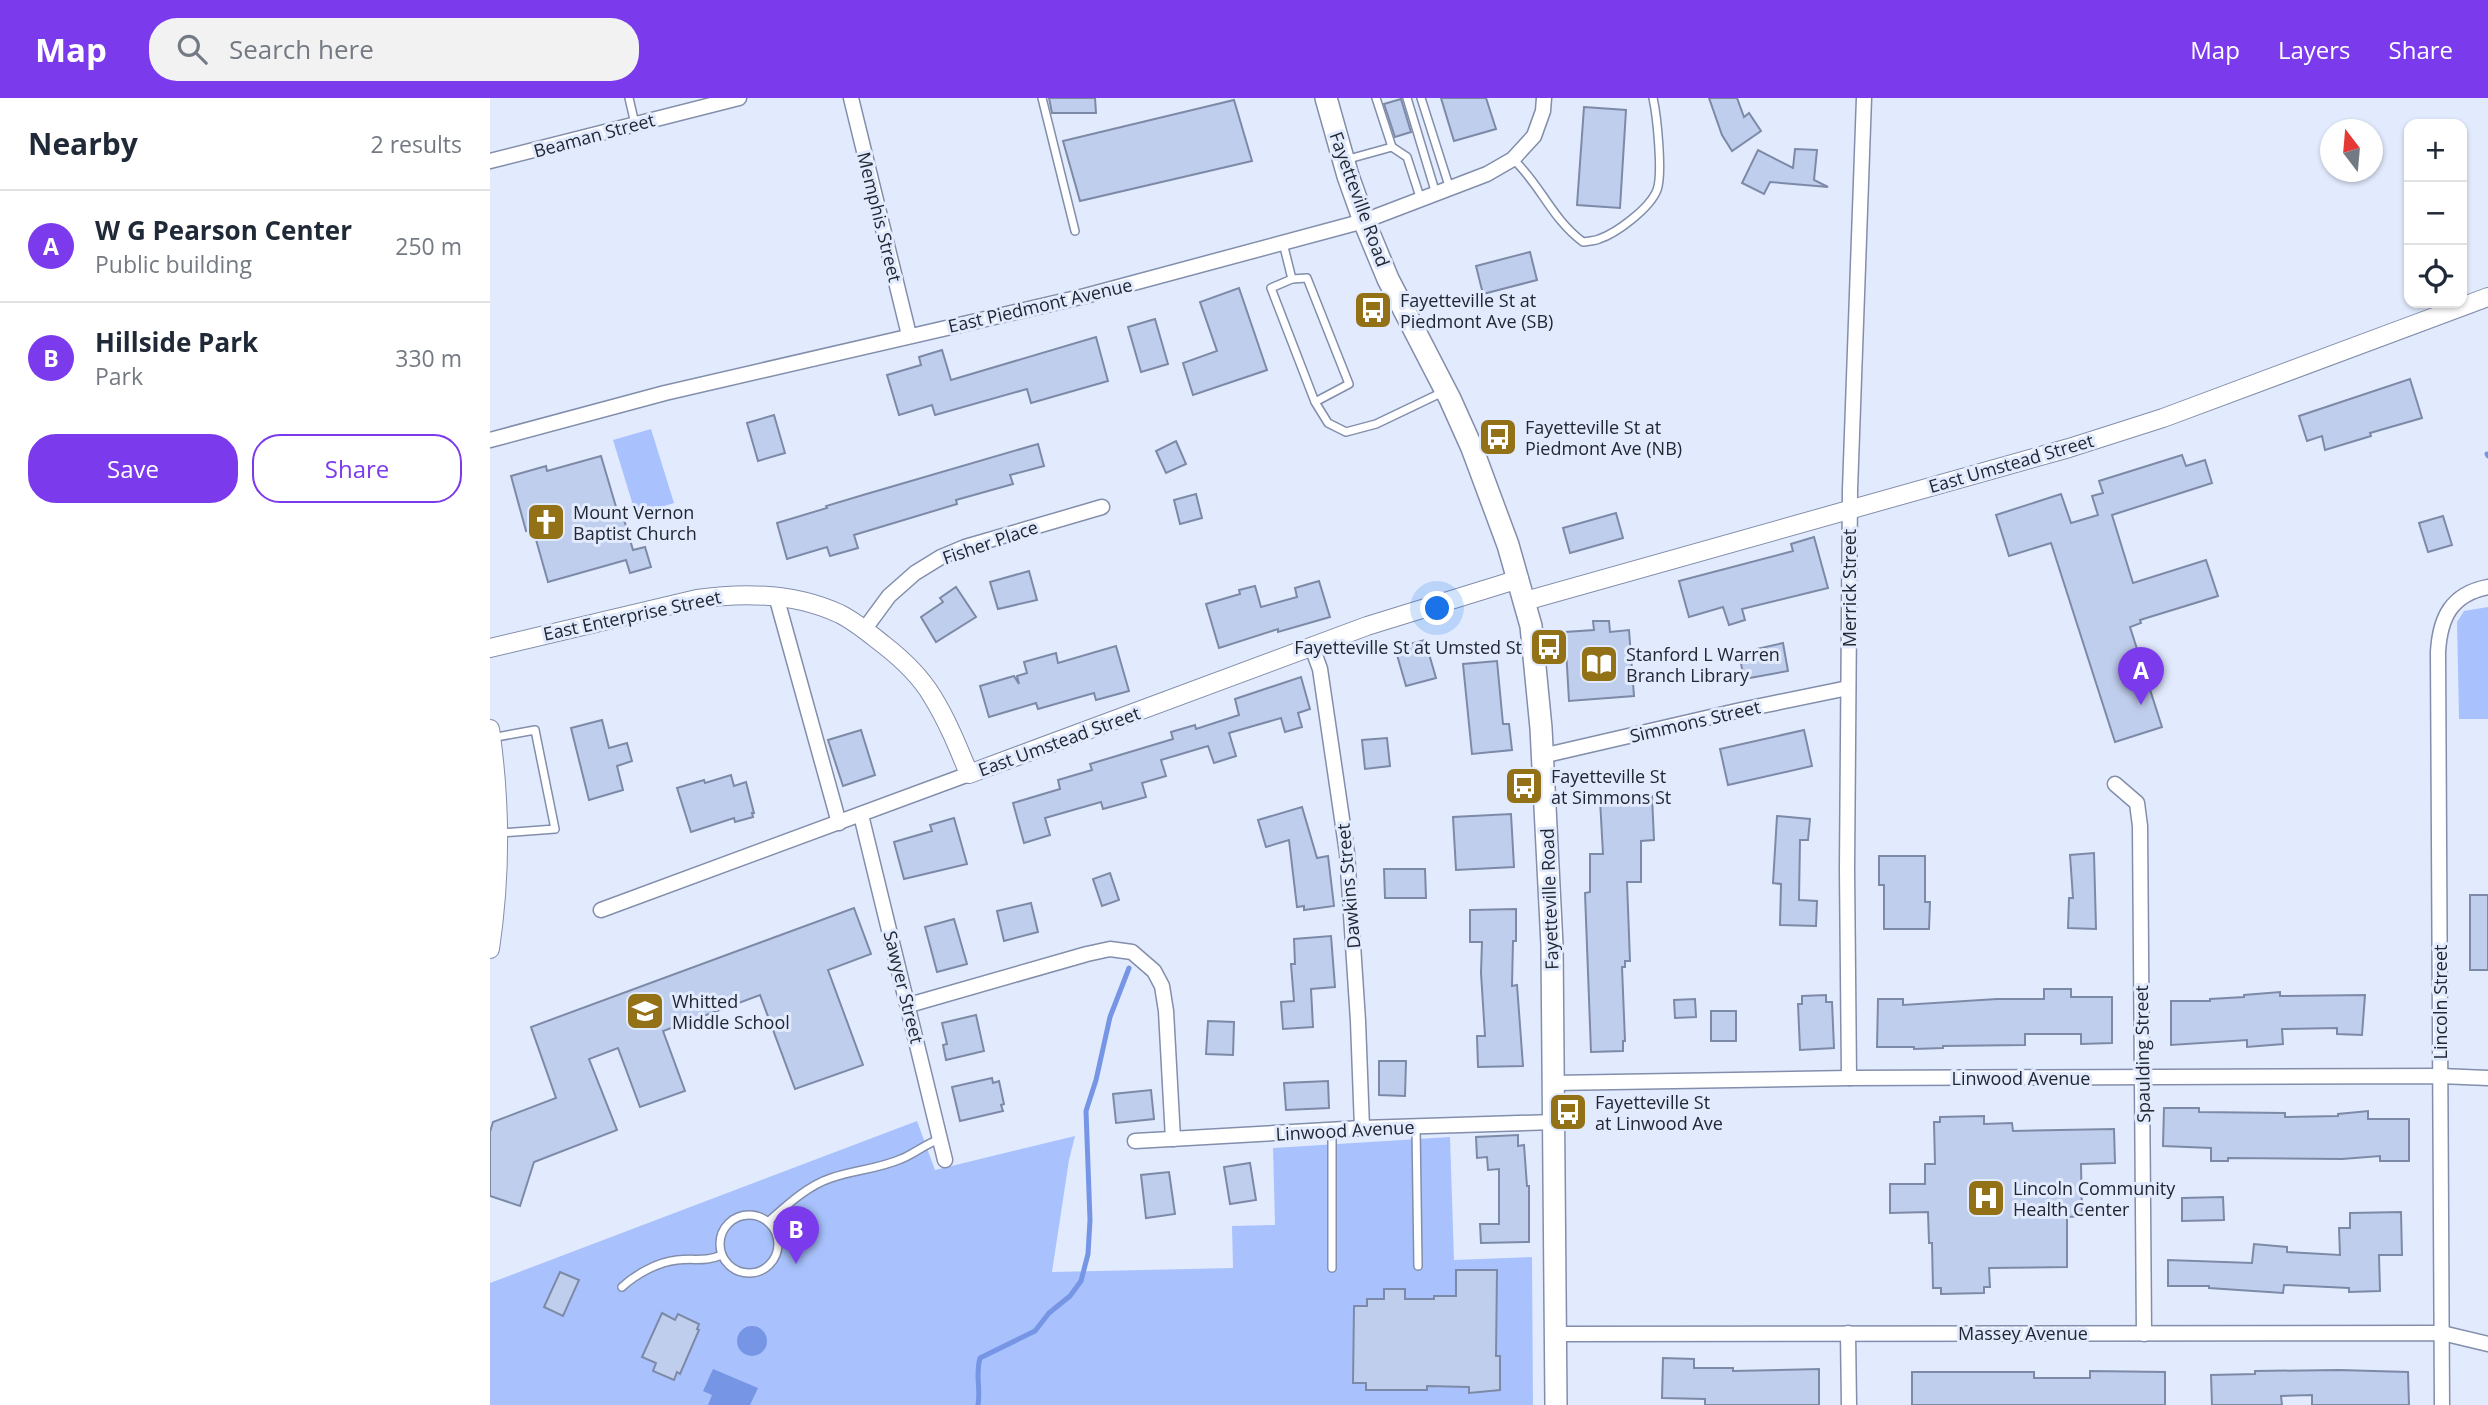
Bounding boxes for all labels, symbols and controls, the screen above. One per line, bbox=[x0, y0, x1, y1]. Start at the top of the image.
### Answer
search box bbox=[149, 18, 639, 81]
text: Map bbox=[35, 27, 107, 72]
icon: search bbox=[173, 30, 211, 68]
text: Search here bbox=[229, 31, 374, 67]
text: Map bbox=[2190, 33, 2240, 66]
text: Layers bbox=[2278, 33, 2351, 66]
text: Share bbox=[2389, 33, 2453, 66]
street label: Beaman Street bbox=[531, 107, 657, 163]
north arrow bbox=[2320, 119, 2383, 182]
map controls bbox=[2404, 119, 2467, 308]
button: + bbox=[2404, 119, 2467, 182]
text: Nearby bbox=[28, 123, 138, 164]
text: 2 results bbox=[371, 128, 462, 160]
street label: Fayetteville Road bbox=[1324, 128, 1396, 270]
street label: Memphis Street bbox=[852, 150, 908, 284]
button: − bbox=[2404, 182, 2467, 245]
text: W G Pearson Center bbox=[95, 212, 352, 248]
text: A bbox=[43, 230, 59, 262]
text: 250 m bbox=[395, 230, 462, 262]
button: locate bbox=[2404, 245, 2467, 308]
text: Public building bbox=[95, 248, 252, 280]
street label: East Piedmont Avenue bbox=[945, 272, 1135, 338]
place label: Fayetteville St at Piedmont Ave (SB) bbox=[1400, 288, 1553, 333]
bus stop icon: Fayetteville St at Piedmont Ave (SB) bbox=[1352, 289, 1394, 331]
text: Hillside Park bbox=[95, 324, 258, 360]
text: B bbox=[43, 342, 59, 374]
text: 330 m bbox=[395, 342, 462, 374]
text: Park bbox=[95, 360, 143, 392]
place label: Fayetteville St at Piedmont Ave (NB) bbox=[1525, 415, 1682, 460]
bus stop icon: Fayetteville St at Piedmont Ave (NB) bbox=[1477, 416, 1519, 458]
street label: East Umstead Street bbox=[1926, 428, 2096, 498]
button: Save bbox=[28, 434, 238, 503]
button: Share bbox=[252, 434, 462, 503]
place label: Mount Vernon Baptist Church bbox=[573, 500, 697, 545]
church icon: Mount Vernon Baptist Church bbox=[525, 501, 567, 543]
street label: Fisher Place bbox=[939, 514, 1041, 570]
street label: Merrick Street bbox=[1837, 529, 1861, 647]
street label: East Enterprise Street bbox=[541, 584, 723, 646]
your location bbox=[1420, 591, 1454, 625]
bus stop icon: Fayetteville St at Umsted St bbox=[1528, 626, 1570, 668]
place label: Fayetteville St at Umsted St bbox=[1294, 635, 1522, 659]
place label: Stanford L Warren Branch Library bbox=[1626, 642, 1780, 687]
library icon: Stanford L Warren Branch Library bbox=[1578, 643, 1620, 685]
pin: A bbox=[2118, 647, 2164, 705]
street label: Simmons Street bbox=[1627, 694, 1763, 748]
street label: East Umstead Street bbox=[975, 701, 1143, 781]
place label: Fayetteville St at Simmons St bbox=[1551, 764, 1671, 809]
bus stop icon: Fayetteville St at Simmons St bbox=[1503, 765, 1545, 807]
street label: Dawkins Street bbox=[1331, 822, 1365, 950]
street label: Fayetteville Road bbox=[1535, 828, 1563, 970]
street label: Sawyer Street bbox=[878, 928, 930, 1046]
street label: Lincoln Street bbox=[2428, 945, 2452, 1059]
street label: Spaulding Street bbox=[2129, 985, 2155, 1123]
place label: Whitted Middle School bbox=[672, 989, 790, 1034]
school or university icon: Whitted Middle School bbox=[624, 990, 666, 1032]
street label: Linwood Avenue bbox=[1952, 1066, 2090, 1090]
place label: Fayetteville St at Linwood Ave bbox=[1595, 1090, 1723, 1135]
bus stop icon: Fayetteville St at Linwood Ave bbox=[1547, 1091, 1589, 1133]
street label: Linwood Avenue bbox=[1275, 1114, 1415, 1146]
place label: Lincoln Community Health Center bbox=[2013, 1176, 2176, 1221]
hospital icon: Lincoln Community Health Center bbox=[1965, 1177, 2007, 1219]
pin: B bbox=[773, 1206, 819, 1264]
street label: Massey Avenue bbox=[1958, 1321, 2088, 1345]

